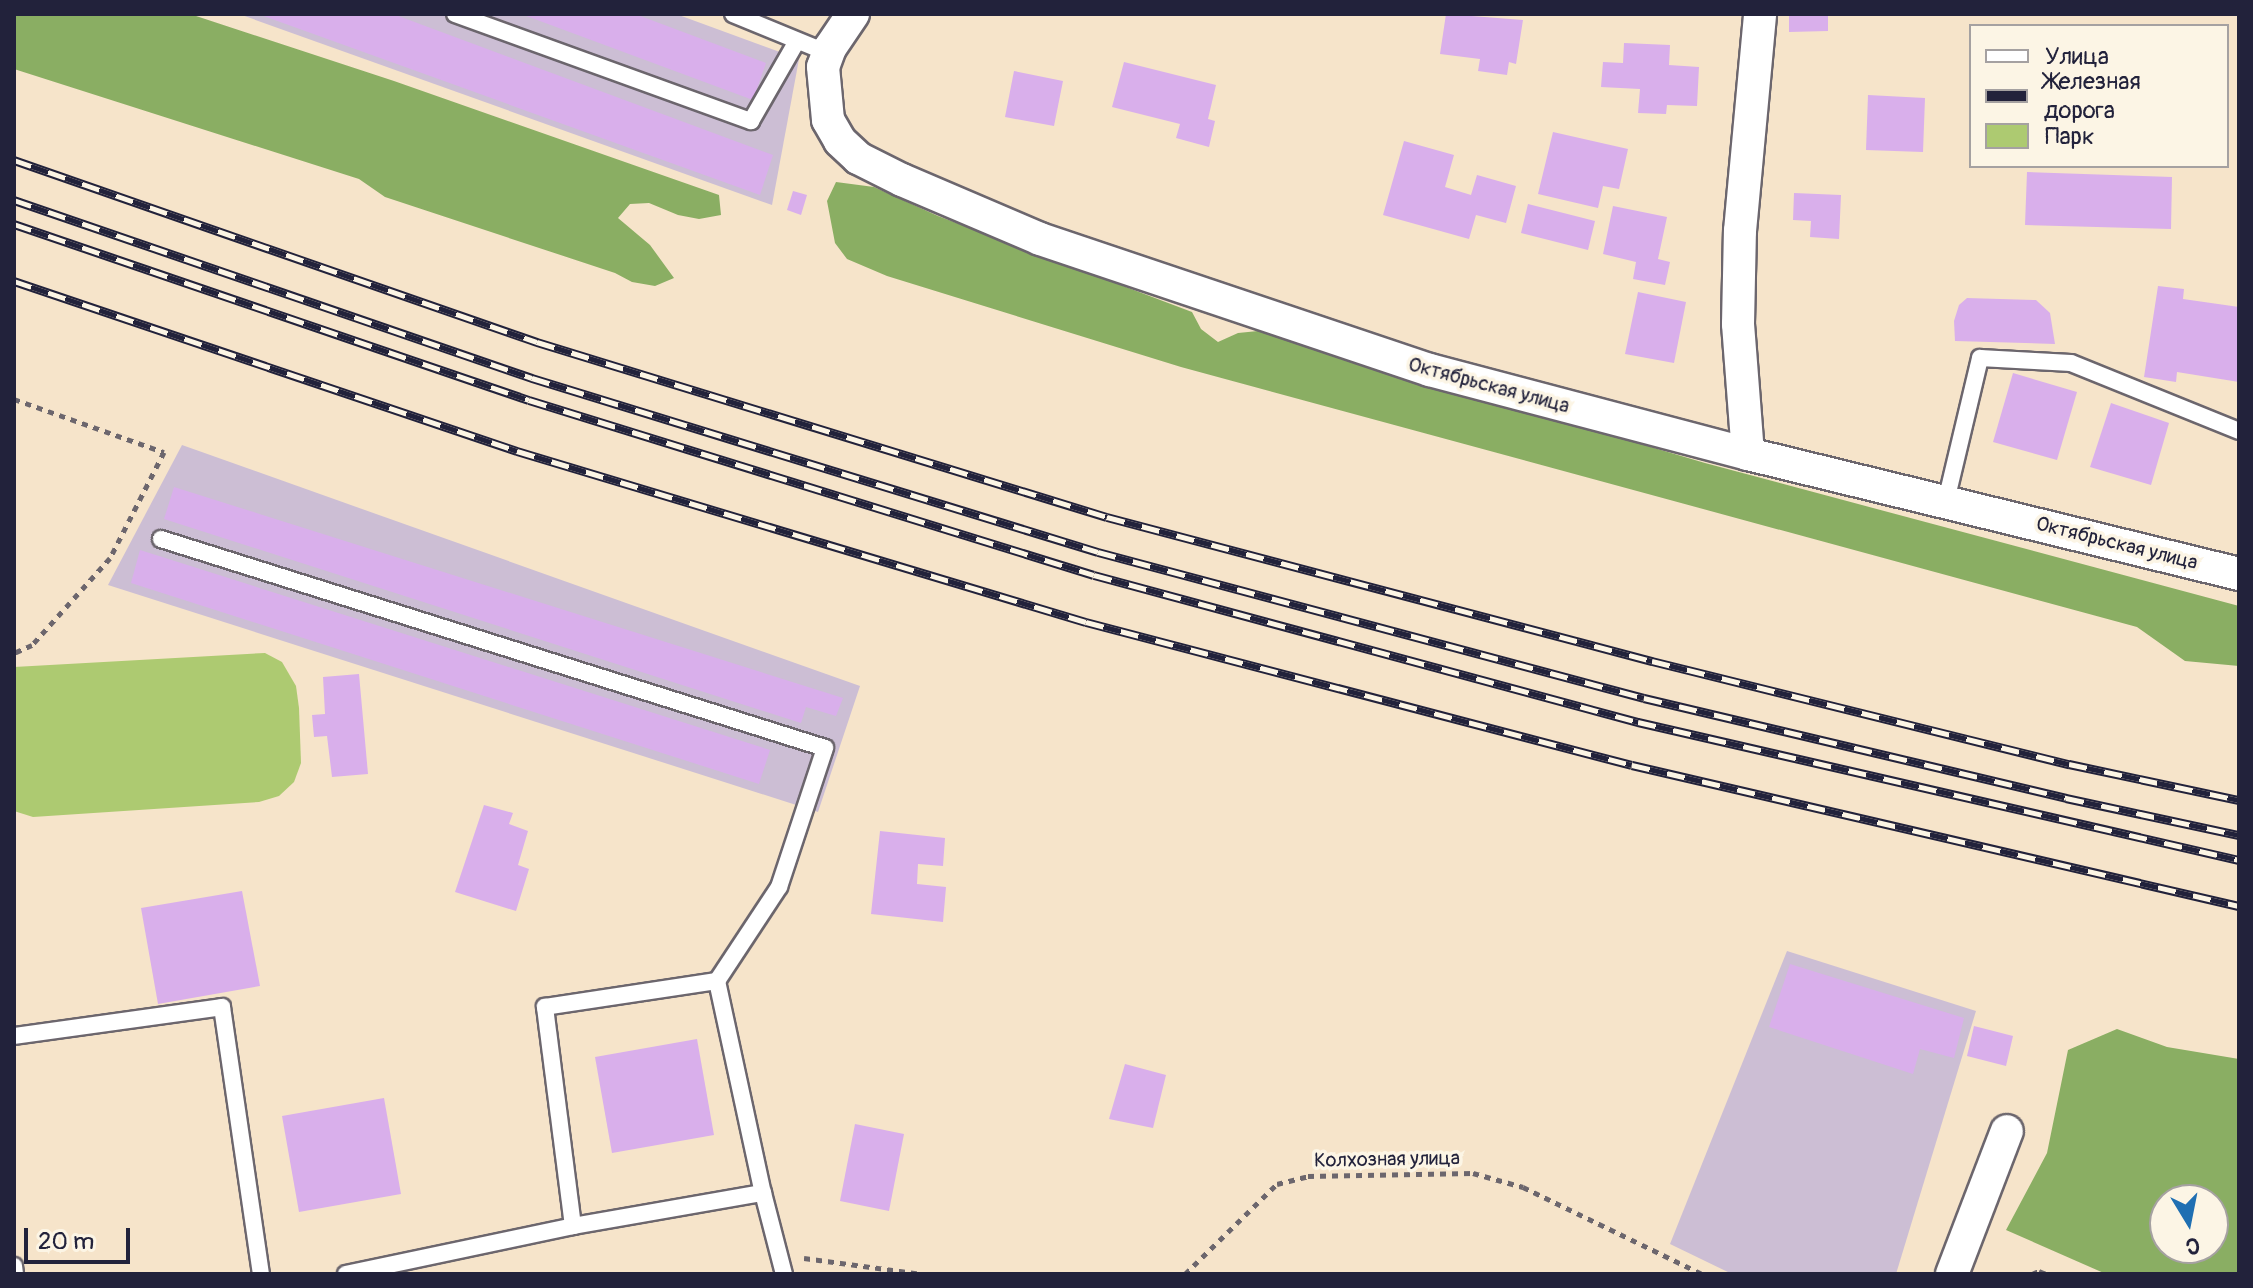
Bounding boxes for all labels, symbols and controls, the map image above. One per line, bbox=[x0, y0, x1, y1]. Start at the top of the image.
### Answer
legend bbox=[1969, 24, 2229, 168]
text: Улица bbox=[2045, 42, 2109, 71]
text: Железная дорога bbox=[2044, 67, 2141, 125]
text: Парк bbox=[2045, 122, 2094, 151]
street label: Октябрьская улица bbox=[1406, 352, 1572, 418]
street label: Октябрьская улица bbox=[2034, 511, 2200, 575]
street label: Колхозная улица bbox=[1314, 1146, 1460, 1172]
north arrow bbox=[2149, 1184, 2229, 1264]
scale bar bbox=[28, 1212, 134, 1262]
text: 20 m bbox=[38, 1227, 94, 1256]
text: С bbox=[2184, 1231, 2202, 1261]

